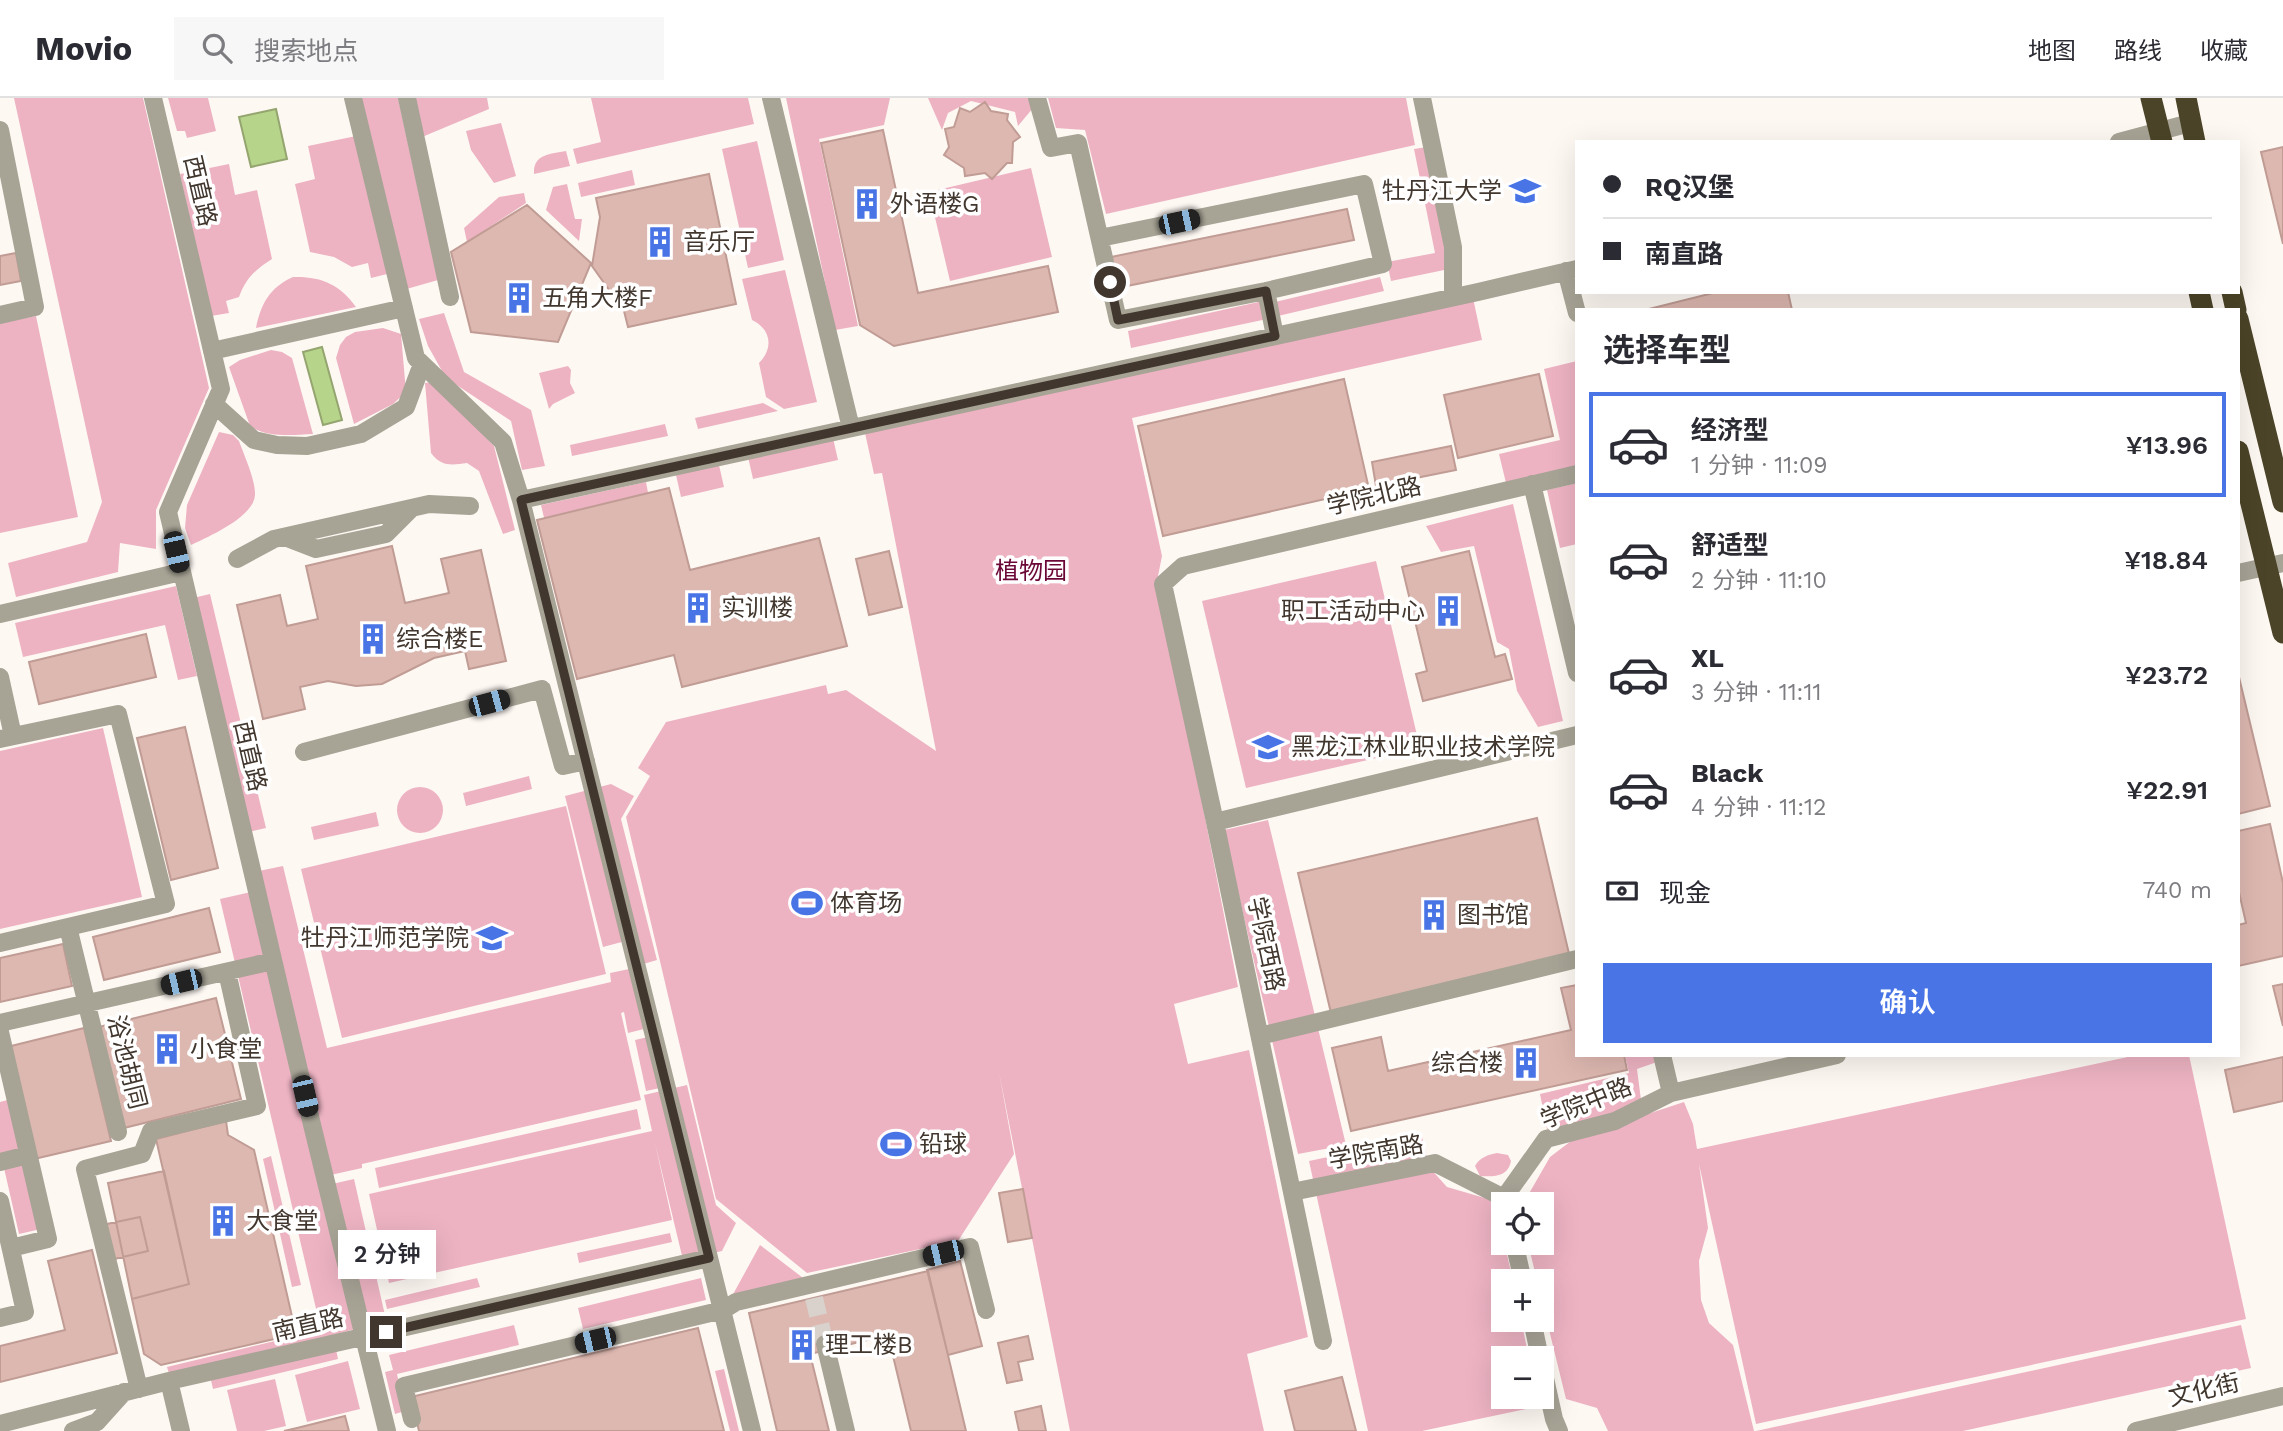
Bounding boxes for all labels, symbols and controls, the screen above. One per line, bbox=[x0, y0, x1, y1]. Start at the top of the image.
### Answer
search box bbox=[174, 17, 664, 80]
text: Movio bbox=[35, 29, 132, 68]
icon: search bbox=[198, 29, 236, 67]
text: 搜索地点 bbox=[254, 36, 358, 66]
text: 地图 bbox=[2028, 37, 2076, 65]
text: 路线 bbox=[2114, 37, 2162, 65]
text: 收藏 bbox=[2200, 37, 2248, 65]
street label: 西直路 bbox=[178, 153, 222, 229]
text: RQ汉堡 bbox=[1645, 172, 1734, 202]
school or university icon: 牡丹江大学 bbox=[1508, 174, 1542, 208]
place label: 牡丹江大学 bbox=[1382, 177, 1502, 205]
building icon: 外语楼G bbox=[850, 187, 884, 221]
place label: 外语楼G bbox=[890, 190, 979, 218]
car bbox=[1157, 207, 1202, 237]
building icon: 音乐厅 bbox=[643, 225, 677, 259]
place label: 音乐厅 bbox=[683, 228, 755, 256]
text: 南直路 bbox=[1645, 239, 1723, 269]
route start bbox=[1094, 266, 1126, 298]
building icon: 五角大楼F bbox=[502, 281, 536, 315]
place label: 五角大楼F bbox=[542, 284, 653, 312]
text: 选择车型 bbox=[1603, 331, 1731, 369]
icon: car bbox=[1607, 413, 1670, 476]
text: 经济型 bbox=[1691, 415, 1769, 445]
text: ¥13.96 bbox=[2126, 430, 2208, 460]
text: 1 分钟 · 11:09 bbox=[1691, 452, 1827, 479]
street label: 学院北路 bbox=[1324, 472, 1424, 520]
icon: car bbox=[1607, 528, 1670, 591]
car bbox=[162, 529, 191, 575]
text: 舒适型 bbox=[1691, 530, 1769, 560]
text: ¥18.84 bbox=[2124, 545, 2208, 575]
park label: 植物园 bbox=[995, 557, 1067, 585]
text: 2 分钟 · 11:10 bbox=[1691, 567, 1827, 594]
building icon: 实训楼 bbox=[681, 591, 715, 625]
place label: 实训楼 bbox=[721, 594, 793, 622]
building icon: 职工活动中心 bbox=[1431, 594, 1465, 628]
place label: 职工活动中心 bbox=[1281, 597, 1425, 625]
building icon: 综合楼E bbox=[356, 622, 390, 656]
place label: 综合楼E bbox=[396, 625, 483, 653]
icon: car bbox=[1607, 643, 1670, 706]
text: XL bbox=[1691, 643, 1724, 673]
text: ¥23.72 bbox=[2125, 660, 2208, 690]
text: 3 分钟 · 11:11 bbox=[1691, 679, 1821, 706]
car bbox=[466, 687, 513, 719]
street label: 西直路 bbox=[228, 718, 272, 794]
school or university icon: 黑龙江林业职业技术学院 bbox=[1251, 730, 1285, 764]
place label: 黑龙江林业职业技术学院 bbox=[1291, 733, 1555, 761]
icon: car bbox=[1607, 758, 1670, 821]
text: Black bbox=[1691, 758, 1763, 788]
text: ¥22.91 bbox=[2126, 775, 2208, 805]
text: 4 分钟 · 11:12 bbox=[1691, 794, 1826, 821]
icon: cash bbox=[1603, 872, 1641, 910]
text: 740 m bbox=[2143, 877, 2212, 904]
text: 现金 bbox=[1659, 878, 1711, 908]
sports icon: 体育场 bbox=[790, 886, 824, 920]
place label: 体育场 bbox=[830, 889, 902, 917]
street label: 学院西路 bbox=[1242, 894, 1290, 994]
building icon: 图书馆 bbox=[1417, 898, 1451, 932]
place label: 图书馆 bbox=[1457, 901, 1529, 929]
school or university icon: 牡丹江师范学院 bbox=[475, 921, 509, 955]
place label: 牡丹江师范学院 bbox=[301, 924, 469, 952]
button: 确认 bbox=[1603, 963, 2212, 1043]
car bbox=[159, 967, 204, 997]
street label: 浴池胡同 bbox=[102, 1012, 152, 1112]
building icon: 小食堂 bbox=[150, 1032, 184, 1066]
place label: 小食堂 bbox=[190, 1035, 262, 1063]
building icon: 综合楼 bbox=[1509, 1046, 1543, 1080]
place label: 综合楼 bbox=[1431, 1049, 1503, 1077]
street label: 学院中路 bbox=[1536, 1072, 1636, 1134]
car bbox=[291, 1073, 320, 1119]
sports icon: 铅球 bbox=[879, 1127, 913, 1161]
place label: 铅球 bbox=[919, 1130, 967, 1158]
street label: 学院南路 bbox=[1326, 1130, 1426, 1174]
map controls bbox=[1491, 1192, 1554, 1409]
button: locate bbox=[1491, 1192, 1554, 1255]
building icon: 大食堂 bbox=[206, 1204, 240, 1238]
place label: 大食堂 bbox=[246, 1207, 318, 1235]
callout: 2 分钟 bbox=[337, 1230, 435, 1280]
car bbox=[921, 1238, 966, 1268]
text: 2 分钟 bbox=[354, 1241, 420, 1268]
button: + bbox=[1491, 1269, 1554, 1332]
street label: 南直路 bbox=[270, 1303, 346, 1347]
route end bbox=[370, 1316, 402, 1348]
car bbox=[573, 1325, 618, 1355]
building icon: 理工楼B bbox=[785, 1328, 819, 1362]
place label: 理工楼B bbox=[825, 1331, 913, 1359]
button: − bbox=[1491, 1346, 1554, 1409]
street label: 文化街 bbox=[2166, 1368, 2242, 1412]

